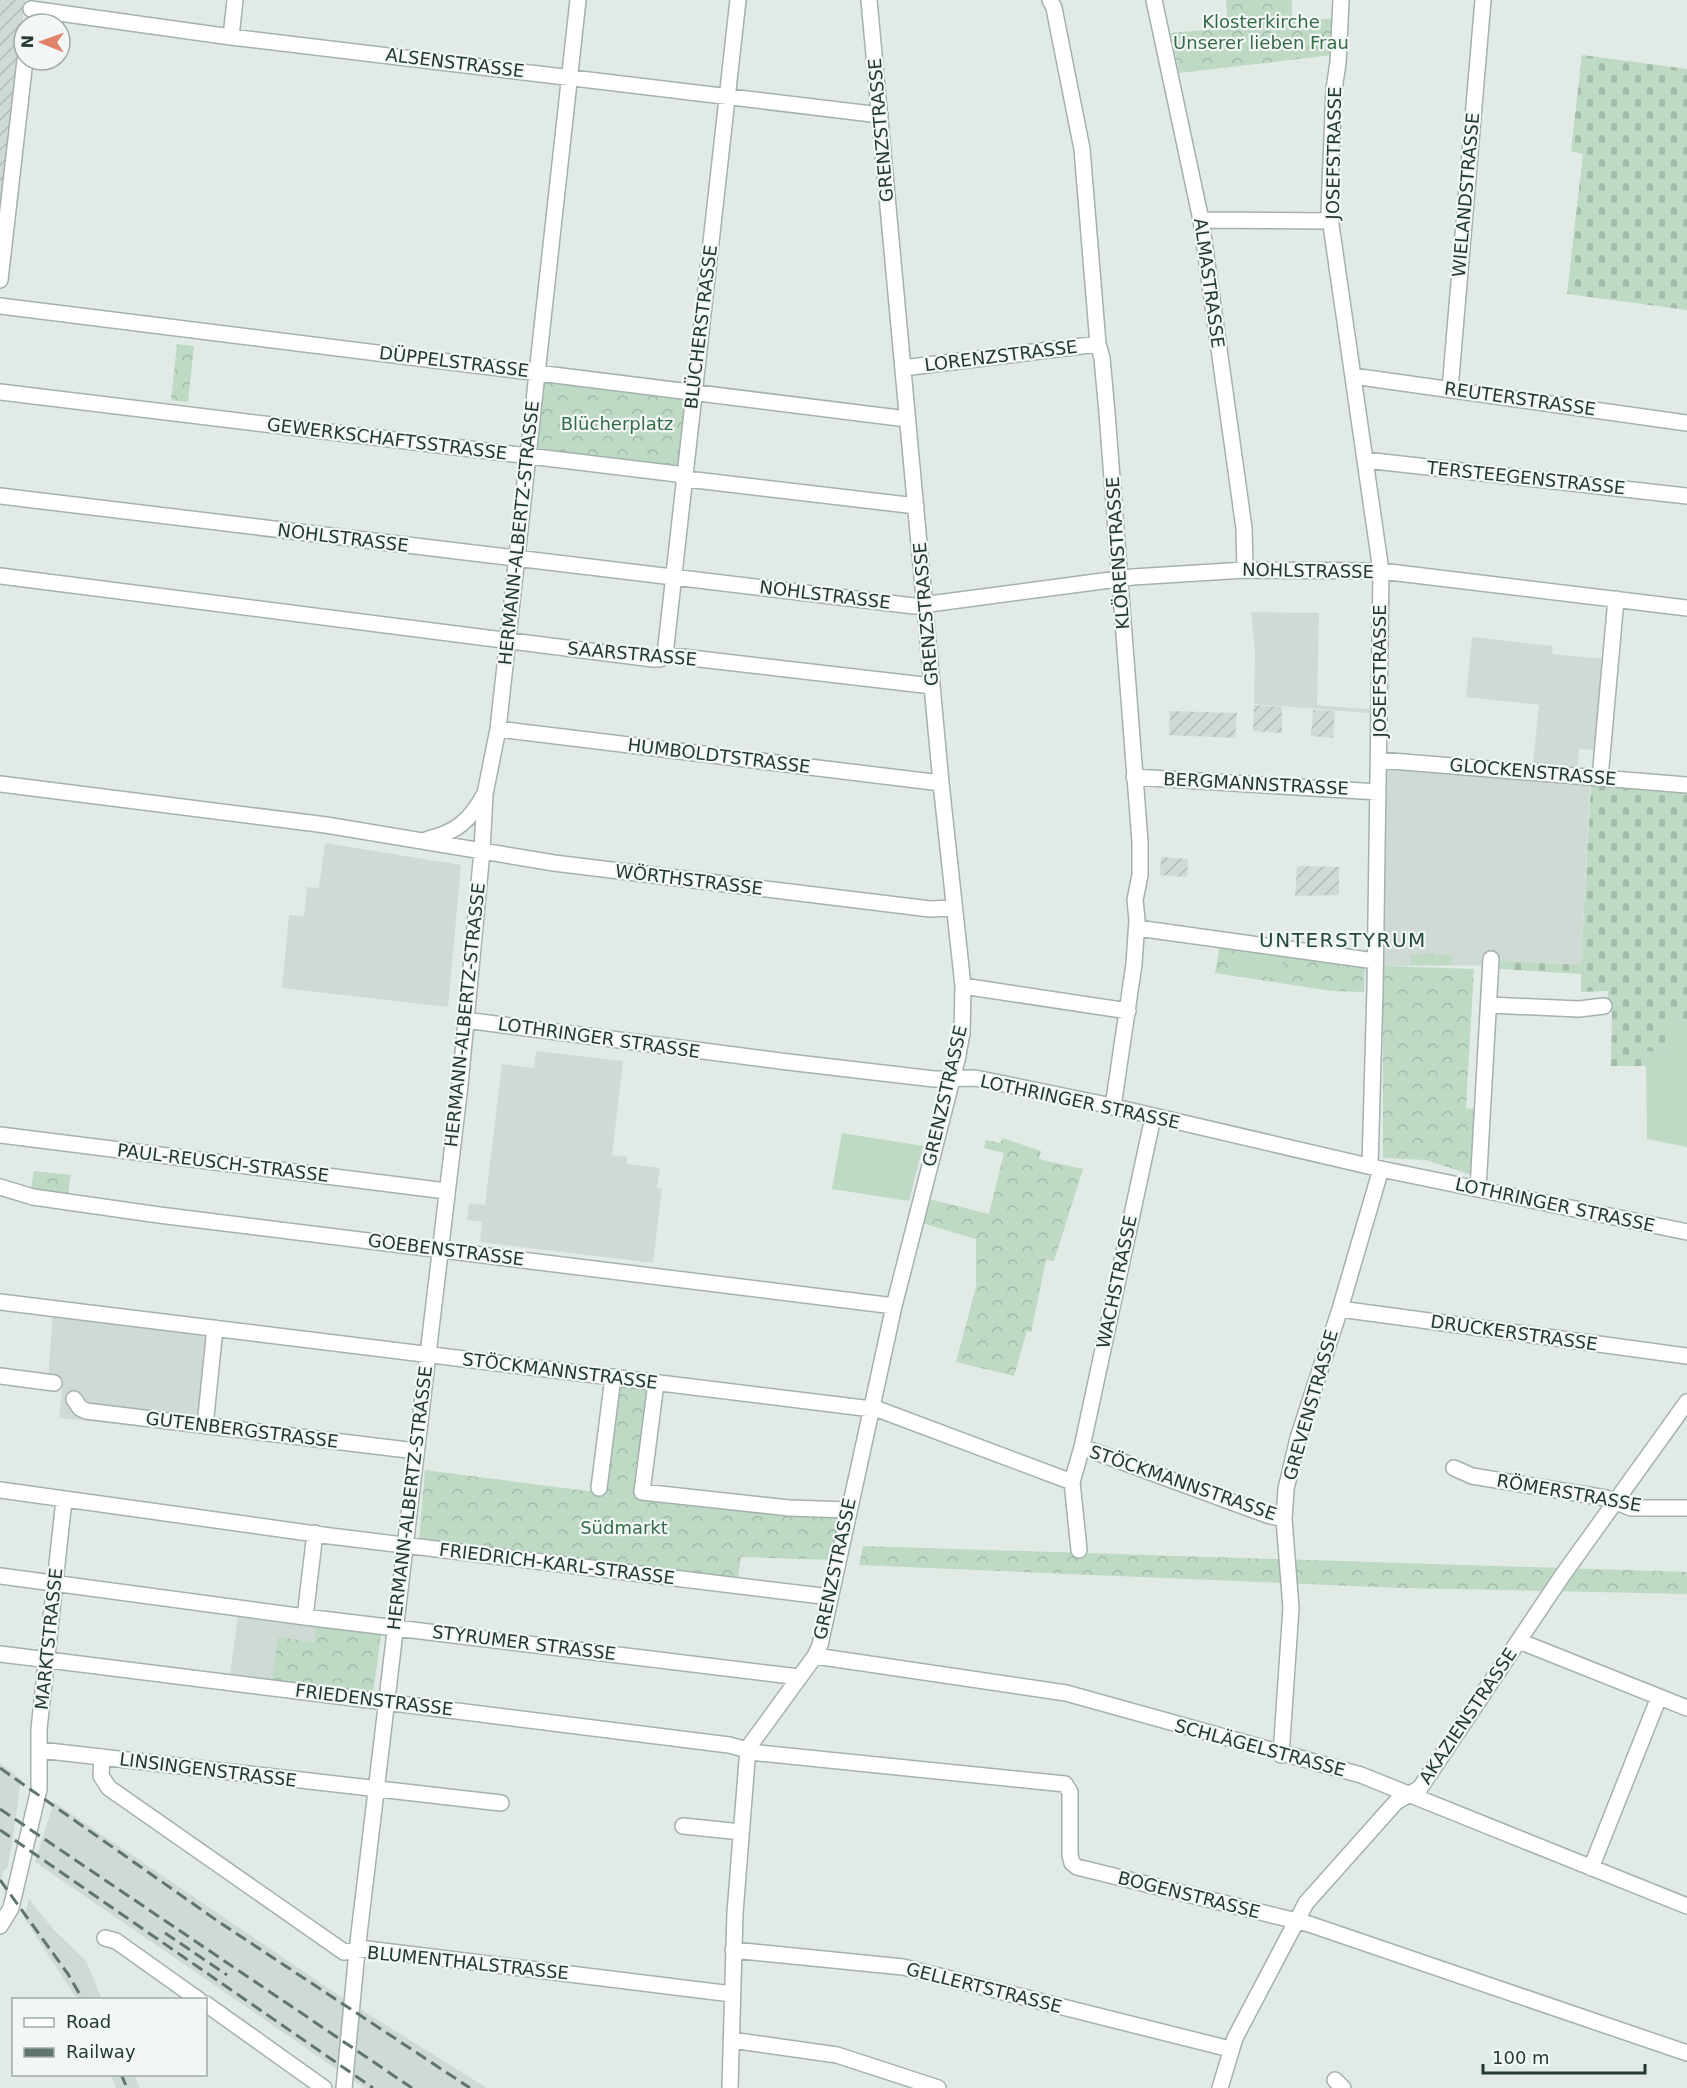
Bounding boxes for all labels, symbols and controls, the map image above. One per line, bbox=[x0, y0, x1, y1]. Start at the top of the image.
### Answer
park label: Klosterkirche Unserer lieben Frau bbox=[1173, 11, 1349, 53]
north arrow bbox=[12, 12, 72, 72]
text: N bbox=[18, 35, 37, 49]
street label: ALSENSTRASSE bbox=[385, 44, 525, 81]
street label: GRENZSTRASSE bbox=[864, 57, 897, 203]
street label: JOSEFSTRASSE bbox=[1322, 86, 1345, 221]
street label: WIELANDSTRASSE bbox=[1448, 112, 1483, 278]
street label: ALMASTRASSE bbox=[1190, 217, 1229, 349]
street label: BLÜCHERSTRASSE bbox=[680, 244, 721, 410]
street label: LORENZSTRASSE bbox=[923, 336, 1079, 375]
street label: DÜPPELSTRASSE bbox=[378, 342, 530, 381]
street label: REUTERSTRASSE bbox=[1443, 377, 1597, 420]
street label: HERMANN-ALBERTZ-STRASSE bbox=[494, 400, 543, 666]
street label: GEWERKSCHAFTSSTRASSE bbox=[266, 413, 508, 464]
park label: Blücherplatz bbox=[561, 413, 673, 434]
street label: TERSTEEGENSTRASSE bbox=[1425, 457, 1626, 498]
street label: KLÖRENSTRASSE bbox=[1102, 476, 1133, 630]
street label: NOHLSTRASSE bbox=[276, 519, 410, 556]
street label: GRENZSTRASSE bbox=[909, 541, 942, 687]
street label: NOHLSTRASSE bbox=[1242, 559, 1374, 582]
street label: NOHLSTRASSE bbox=[758, 576, 892, 613]
street label: JOSEFSTRASSE bbox=[1369, 604, 1390, 739]
street label: SAARSTRASSE bbox=[566, 637, 698, 670]
street label: HUMBOLDTSTRASSE bbox=[626, 734, 812, 777]
street label: GLOCKENSTRASSE bbox=[1449, 754, 1617, 789]
street label: BERGMANNSTRASSE bbox=[1163, 768, 1349, 799]
street label: WÖRTHSTRASSE bbox=[614, 860, 764, 899]
street label: HERMANN-ALBERTZ-STRASSE bbox=[440, 882, 489, 1148]
district label: UNTERSTYRUM bbox=[1259, 928, 1427, 952]
street label: LOTHRINGER STRASSE bbox=[497, 1013, 701, 1062]
street label: GRENZSTRASSE bbox=[918, 1023, 971, 1169]
street label: LOTHRINGER STRASSE bbox=[978, 1070, 1182, 1133]
street label: PAUL-REUSCH-STRASSE bbox=[116, 1139, 330, 1186]
street label: LOTHRINGER STRASSE bbox=[1453, 1173, 1657, 1236]
street label: WACHSTRASSE bbox=[1092, 1213, 1141, 1350]
street label: GOEBENSTRASSE bbox=[367, 1229, 525, 1270]
street label: DRUCKERSTRASSE bbox=[1429, 1310, 1599, 1355]
street label: GREVENSTRASSE bbox=[1279, 1327, 1342, 1483]
street label: STÖCKMANNSTRASSE bbox=[461, 1348, 659, 1393]
street label: HERMANN-ALBERTZ-STRASSE bbox=[383, 1365, 436, 1631]
street label: GUTENBERGSTRASSE bbox=[145, 1407, 340, 1452]
street label: STÖCKMANNSTRASSE bbox=[1087, 1441, 1279, 1524]
street label: RÖMERSTRASSE bbox=[1495, 1469, 1643, 1516]
street label: GRENZSTRASSE bbox=[809, 1496, 860, 1642]
park label: Südmarkt bbox=[580, 1517, 668, 1538]
street label: FRIEDRICH-KARL-STRASSE bbox=[438, 1539, 676, 1588]
street label: MARKTSTRASSE bbox=[31, 1567, 66, 1711]
street label: STYRUMER STRASSE bbox=[431, 1621, 617, 1664]
street label: AKAZIENSTRASSE bbox=[1414, 1644, 1521, 1788]
street label: FRIEDENSTRASSE bbox=[294, 1679, 454, 1720]
street label: SCHLÄGELSTRASSE bbox=[1172, 1715, 1348, 1780]
street label: LINSINGENSTRASSE bbox=[118, 1748, 298, 1791]
street label: BOGENSTRASSE bbox=[1116, 1867, 1262, 1922]
street label: BLUMENTHALSTRASSE bbox=[366, 1941, 570, 1984]
street label: GELLERTSTRASSE bbox=[904, 1958, 1064, 2017]
legend bbox=[12, 1998, 207, 2076]
text: Road bbox=[66, 2011, 111, 2032]
scale bar bbox=[1483, 2037, 1645, 2075]
text: Railway bbox=[66, 2041, 136, 2062]
text: 100 m bbox=[1492, 2047, 1550, 2068]

